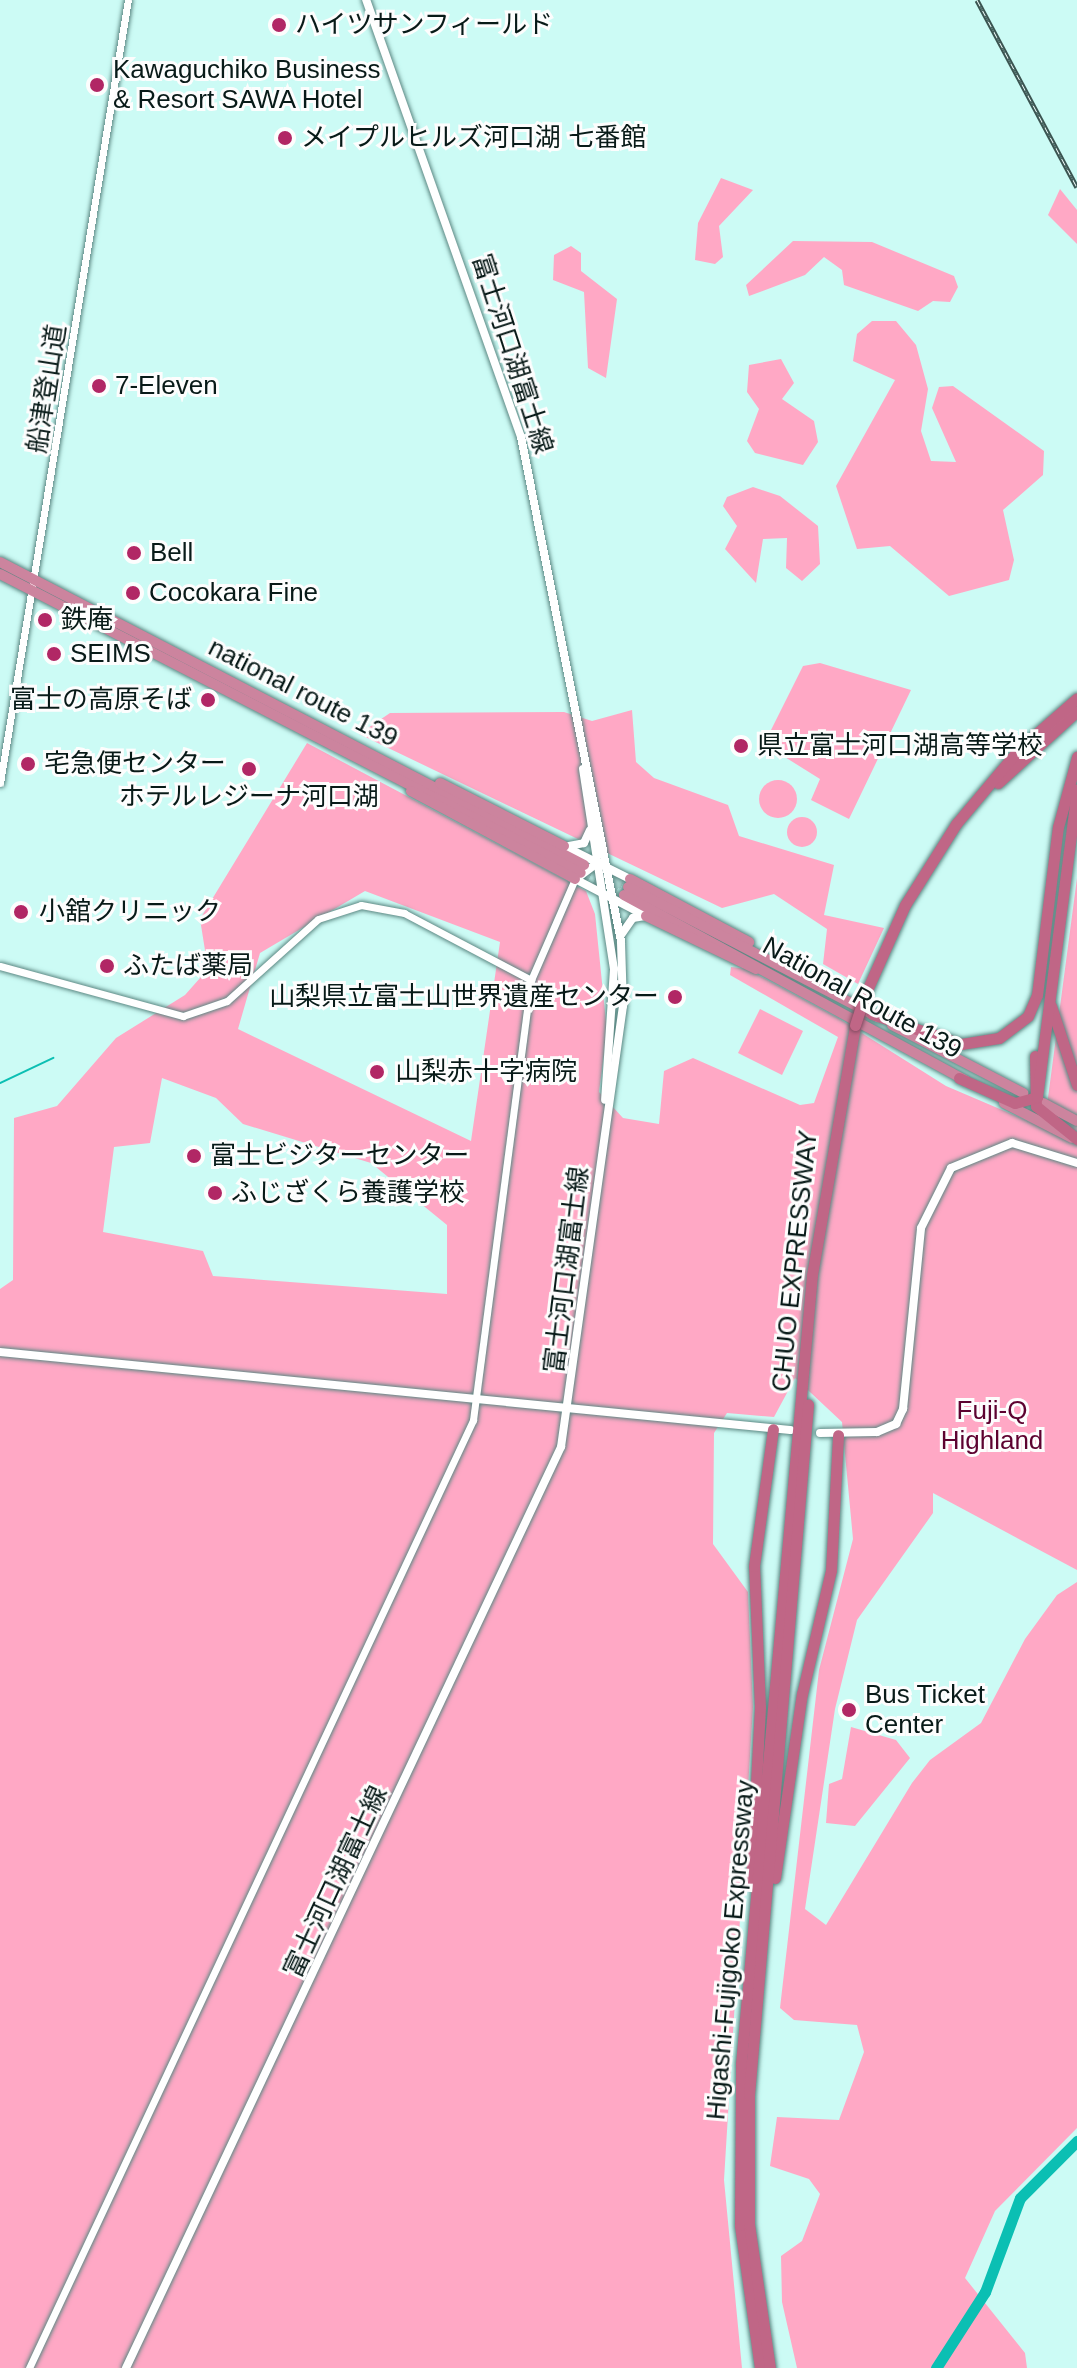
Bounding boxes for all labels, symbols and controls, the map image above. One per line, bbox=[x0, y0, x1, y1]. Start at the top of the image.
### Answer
place label: ハイツサンフィールド bbox=[295, 9, 555, 41]
marker: ハイツサンフィールド bbox=[270, 16, 288, 34]
place label: Kawaguchiko Business & Resort SAWA Hotel bbox=[113, 54, 380, 116]
marker: Kawaguchiko Business & Resort SAWA Hotel bbox=[88, 76, 106, 94]
place label: メイプルヒルズ河口湖 七番館 bbox=[301, 122, 646, 154]
marker: メイプルヒルズ河口湖 七番館 bbox=[276, 129, 294, 147]
street label: 富士河口湖富士線 bbox=[465, 250, 559, 458]
street label: 船津登山道 bbox=[21, 322, 73, 456]
place label: 7-Eleven bbox=[115, 370, 218, 402]
marker: 7-Eleven bbox=[90, 377, 108, 395]
place label: Bell bbox=[150, 537, 193, 569]
marker: Bell bbox=[125, 544, 143, 562]
place label: Cocokara Fine bbox=[149, 577, 318, 609]
marker: Cocokara Fine bbox=[124, 584, 142, 602]
place label: 鉄庵 bbox=[61, 604, 113, 636]
marker: 鉄庵 bbox=[36, 611, 54, 629]
street label: national route 139 bbox=[203, 632, 403, 754]
place label: SEIMS bbox=[70, 638, 151, 670]
marker: SEIMS bbox=[45, 645, 63, 663]
place label: 富士の高原そば bbox=[10, 684, 192, 716]
marker: 富士の高原そば bbox=[199, 691, 217, 709]
place label: 県立富士河口湖高等学校 bbox=[757, 730, 1043, 762]
marker: 県立富士河口湖高等学校 bbox=[732, 737, 750, 755]
place label: 宅急便センター bbox=[44, 748, 226, 780]
marker: 宅急便センター bbox=[19, 755, 37, 773]
marker: ホテルレジーナ河口湖 bbox=[240, 760, 258, 778]
place label: ホテルレジーナ河口湖 bbox=[119, 781, 379, 813]
place label: 小舘クリニック bbox=[39, 896, 221, 928]
marker: 小舘クリニック bbox=[10, 901, 32, 923]
street label: National Route 139 bbox=[757, 930, 967, 1066]
place label: ふたば薬局 bbox=[123, 950, 253, 982]
marker: ふたば薬局 bbox=[98, 957, 116, 975]
place label: 山梨県立富士山世界遺産センター bbox=[269, 981, 659, 1013]
marker: 山梨県立富士山世界遺産センター bbox=[666, 988, 684, 1006]
place label: 山梨赤十字病院 bbox=[395, 1056, 577, 1088]
marker: 山梨赤十字病院 bbox=[366, 1061, 388, 1083]
street label: CHUO EXPRESSWAY bbox=[766, 1129, 824, 1393]
place label: 富士ビジターセンター bbox=[210, 1140, 470, 1172]
marker: 富士ビジターセンター bbox=[185, 1147, 203, 1165]
street label: 富士河口湖富士線 bbox=[539, 1165, 595, 1375]
place label: ふじざくら養護学校 bbox=[231, 1177, 465, 1209]
marker: ふじざくら養護学校 bbox=[206, 1184, 224, 1202]
park label: Fuji-Q Highland bbox=[941, 1395, 1043, 1456]
place label: Bus Ticket Center bbox=[865, 1679, 985, 1740]
marker: Bus Ticket Center bbox=[840, 1701, 858, 1719]
street label: Higashi-Fujigoko Expressway bbox=[701, 1779, 761, 2121]
street label: 富士河口湖富士線 bbox=[278, 1781, 394, 1983]

